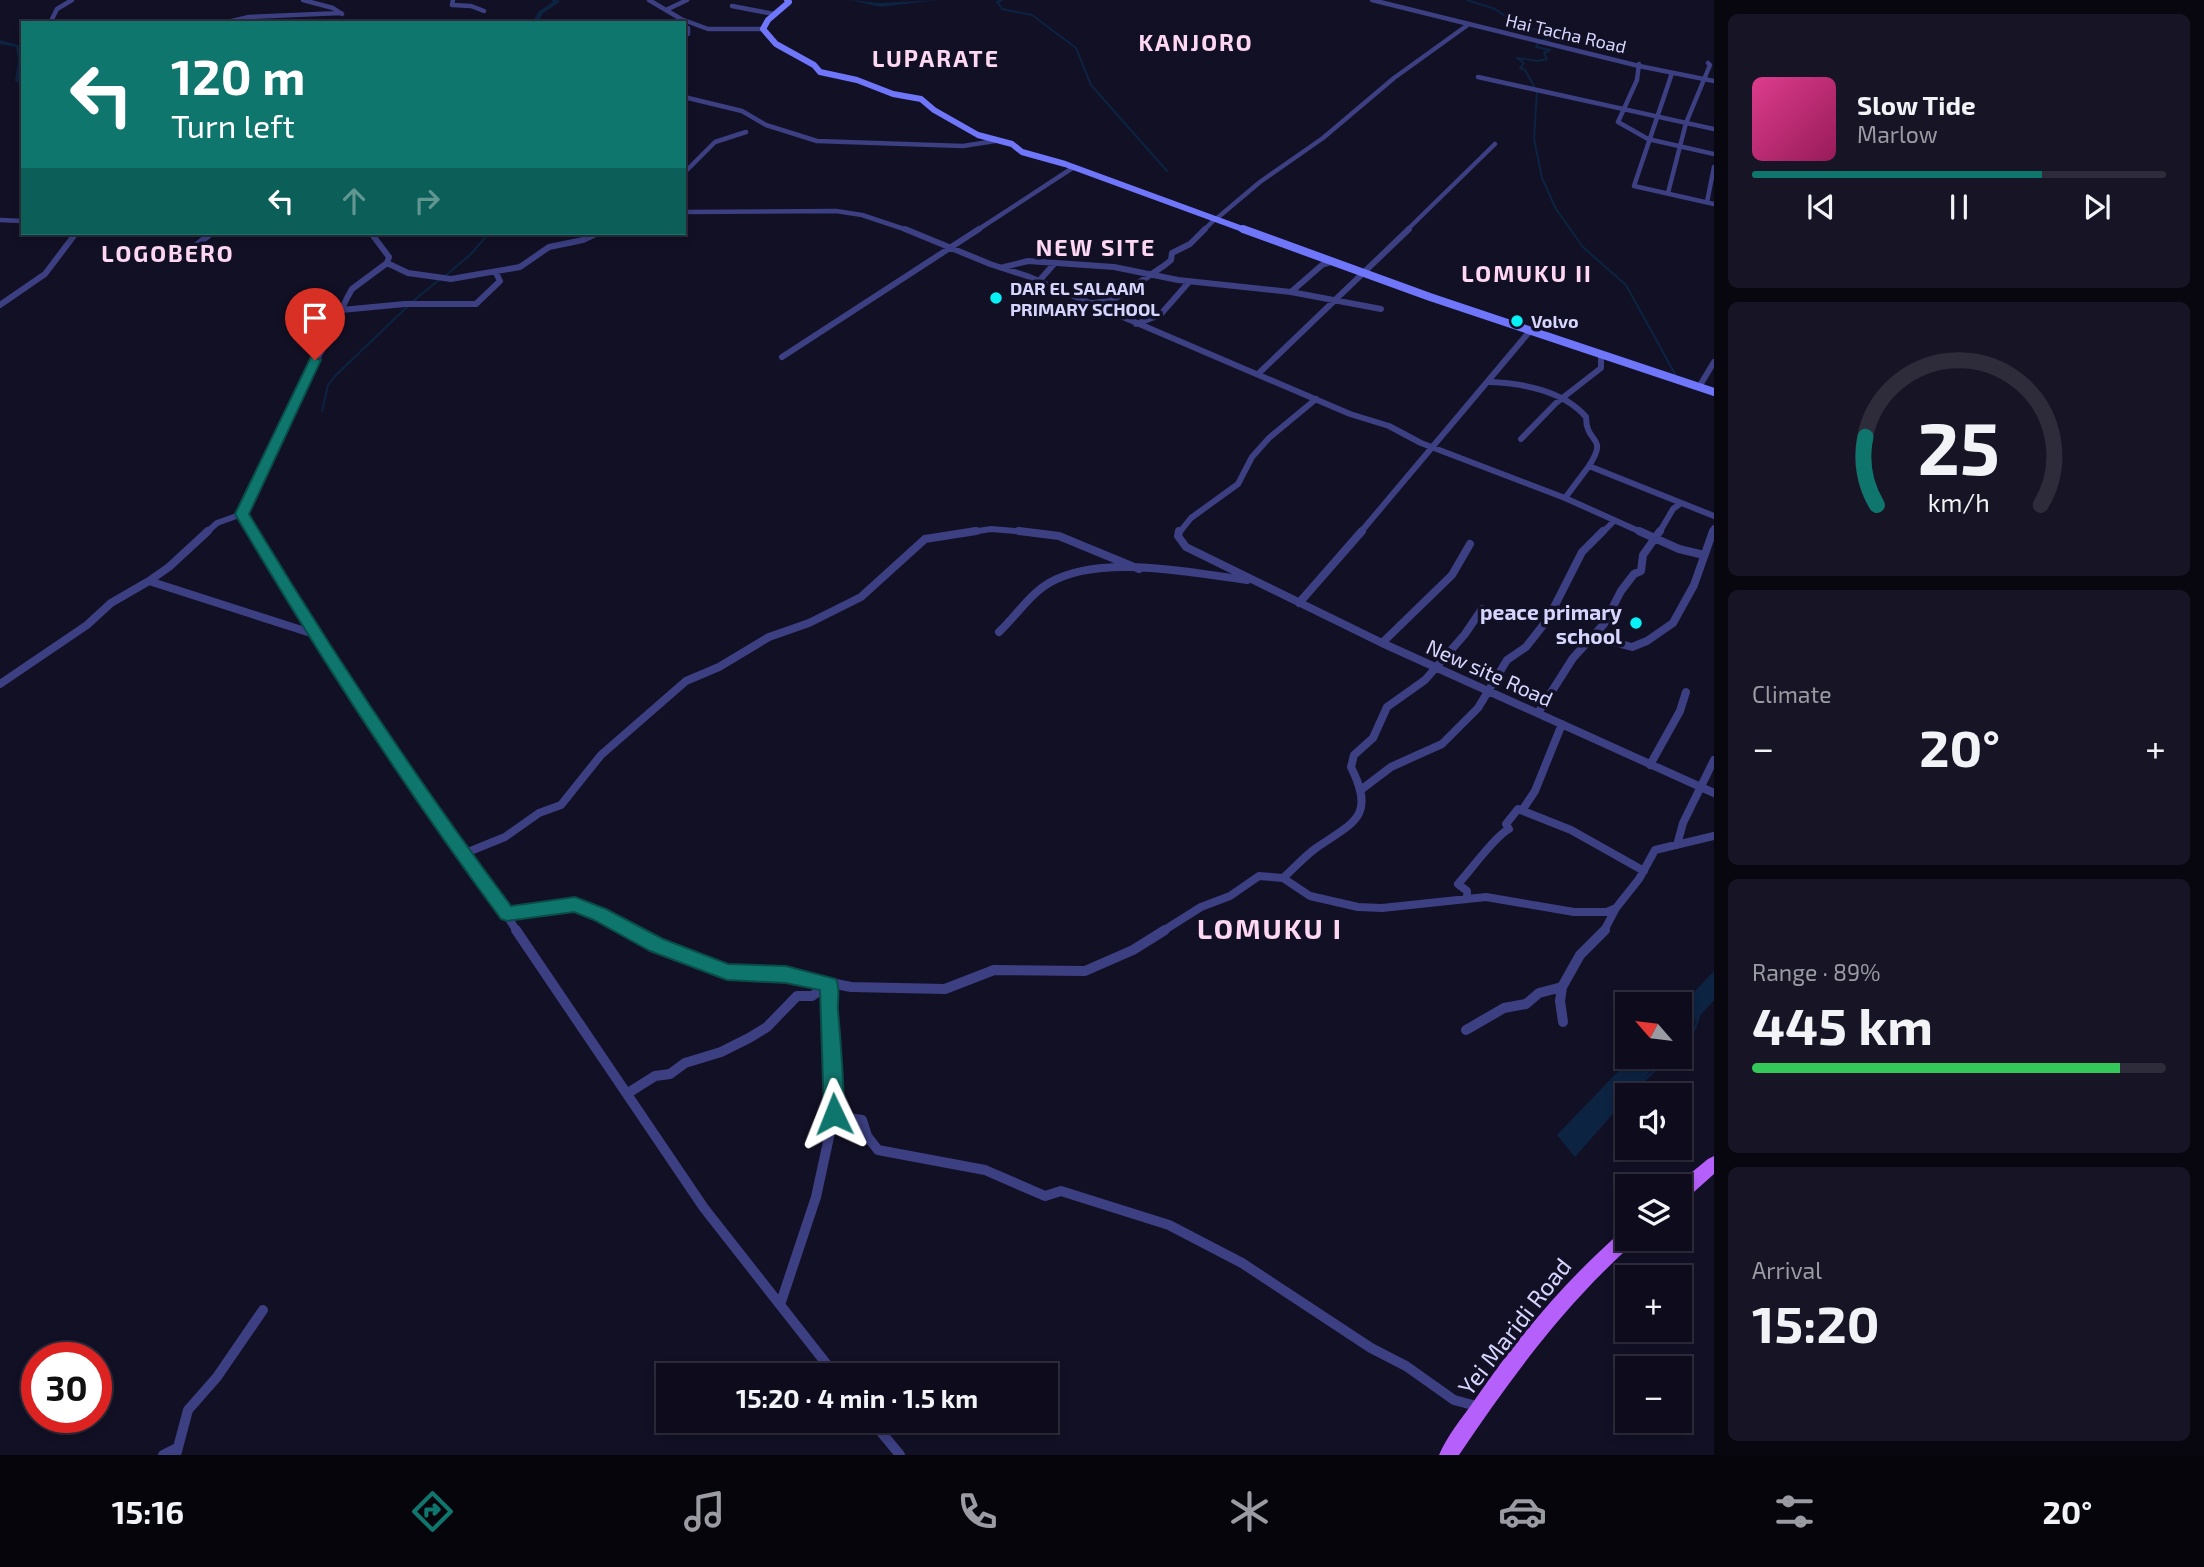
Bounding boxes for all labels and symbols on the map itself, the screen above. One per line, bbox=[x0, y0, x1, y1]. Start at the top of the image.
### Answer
street label: Hai Tacha Road bbox=[1503, 8, 1629, 58]
district label: KANJORO bbox=[1138, 28, 1254, 56]
district label: LUPARATE bbox=[872, 44, 1000, 72]
district label: NEW SITE bbox=[1036, 233, 1156, 261]
district label: LOGOBERO bbox=[101, 239, 235, 267]
district label: LOMUKU II bbox=[1461, 259, 1593, 287]
place label: DAR EL SALAAM PRIMARY SCHOOL bbox=[1010, 277, 1160, 320]
pin bbox=[285, 288, 345, 360]
marker: DAR EL SALAAM PRIMARY SCHOOL bbox=[988, 290, 1004, 306]
place label: Volvo bbox=[1531, 310, 1579, 332]
marker: Volvo bbox=[1509, 313, 1525, 329]
place label: peace primary school bbox=[1480, 599, 1622, 648]
marker: peace primary school bbox=[1628, 615, 1644, 631]
street label: New site Road bbox=[1423, 633, 1557, 711]
district label: LOMUKU I bbox=[1197, 911, 1343, 945]
north arrow bbox=[1615, 992, 1692, 1069]
position arrow bbox=[797, 1077, 871, 1151]
street label: Yei Maridi Road bbox=[1451, 1252, 1577, 1400]
speed limit sign: 30 bbox=[21, 1342, 112, 1433]

